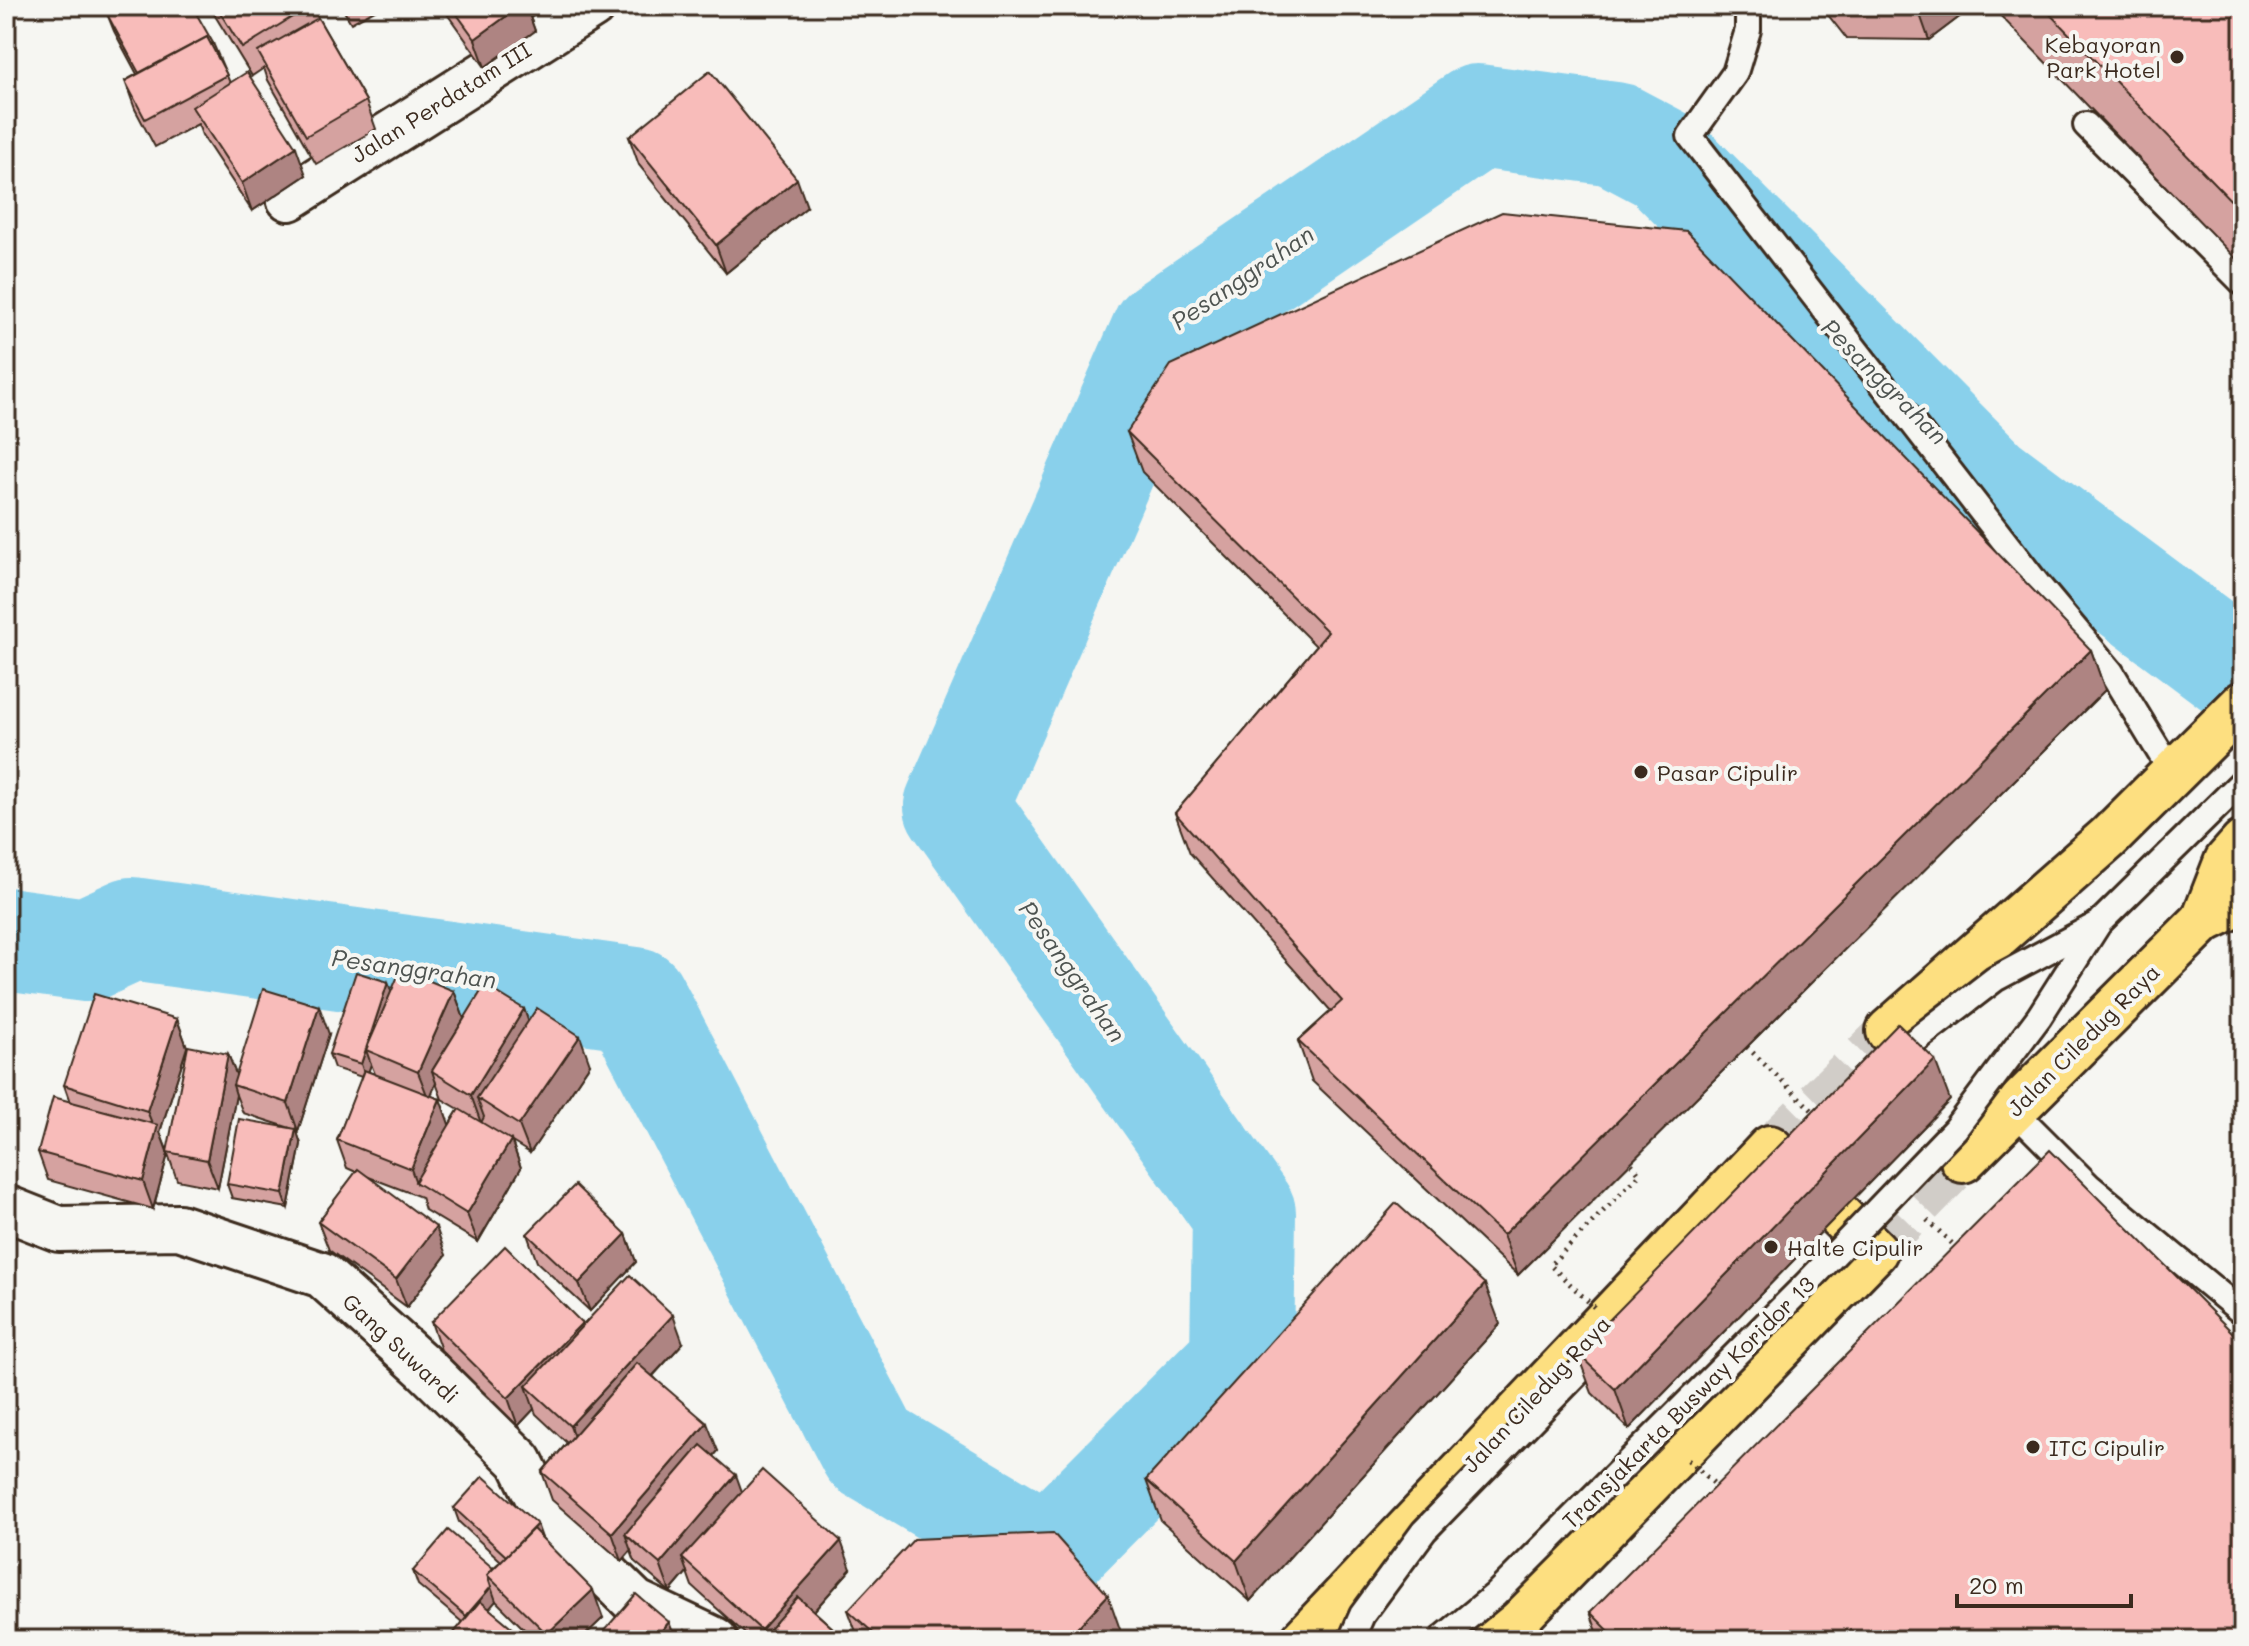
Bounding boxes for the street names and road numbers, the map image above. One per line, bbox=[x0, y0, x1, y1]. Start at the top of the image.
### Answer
street label: Jalan Perdatam III bbox=[346, 35, 536, 169]
street label: Jalan Ciledug Raya bbox=[2000, 957, 2166, 1123]
street label: Transjakarta Busway Koridor 13 bbox=[1556, 1270, 1820, 1534]
street label: Gang Suwardi bbox=[337, 1287, 465, 1409]
street label: Jalan Ciledug Raya bbox=[1456, 1309, 1616, 1479]

